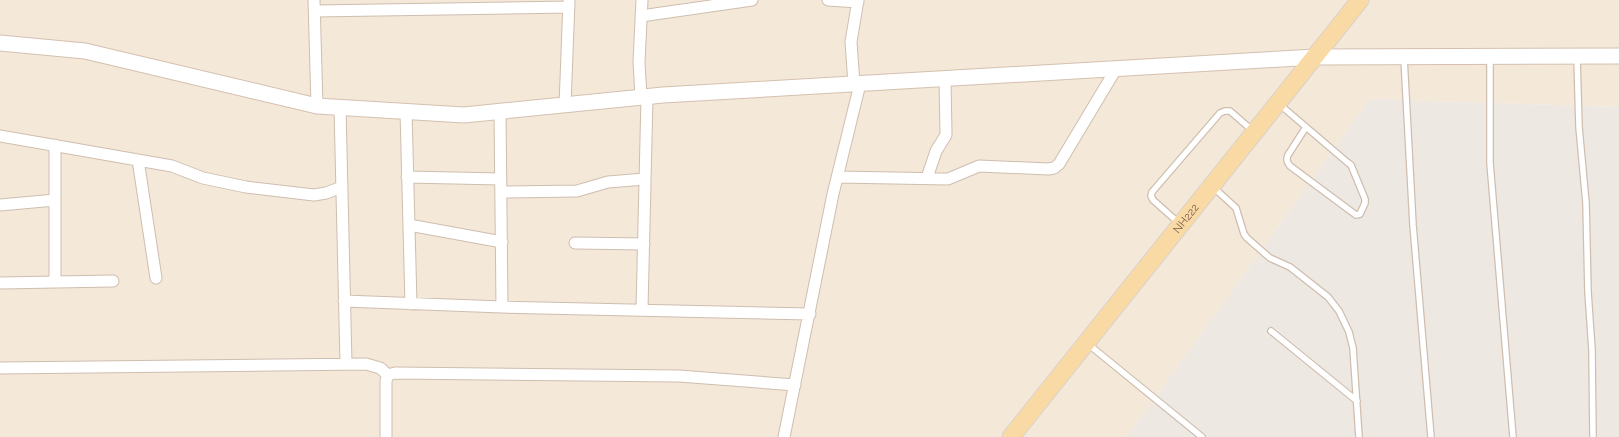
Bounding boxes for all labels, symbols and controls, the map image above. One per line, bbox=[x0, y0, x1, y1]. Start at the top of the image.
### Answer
street label: NH222 bbox=[1170, 201, 1202, 236]

